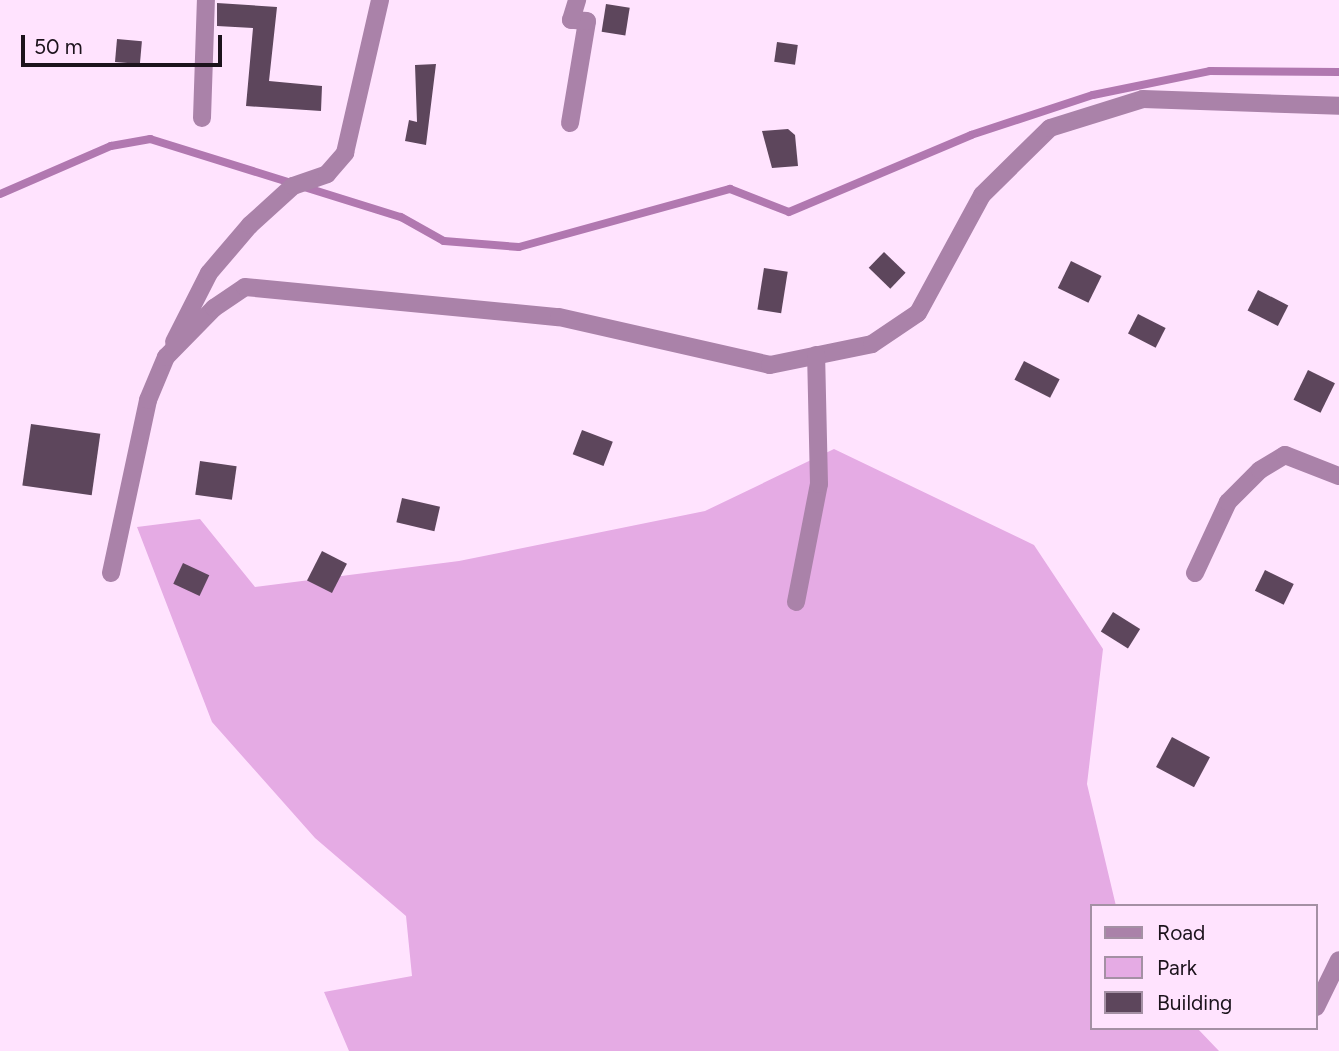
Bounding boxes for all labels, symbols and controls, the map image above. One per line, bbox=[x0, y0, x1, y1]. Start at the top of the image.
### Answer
scale bar bbox=[24, 21, 226, 65]
text: 50 m bbox=[34, 34, 83, 59]
legend bbox=[1090, 904, 1318, 1030]
text: Road bbox=[1157, 920, 1205, 945]
text: Park bbox=[1157, 955, 1197, 980]
text: Building bbox=[1157, 990, 1232, 1015]

